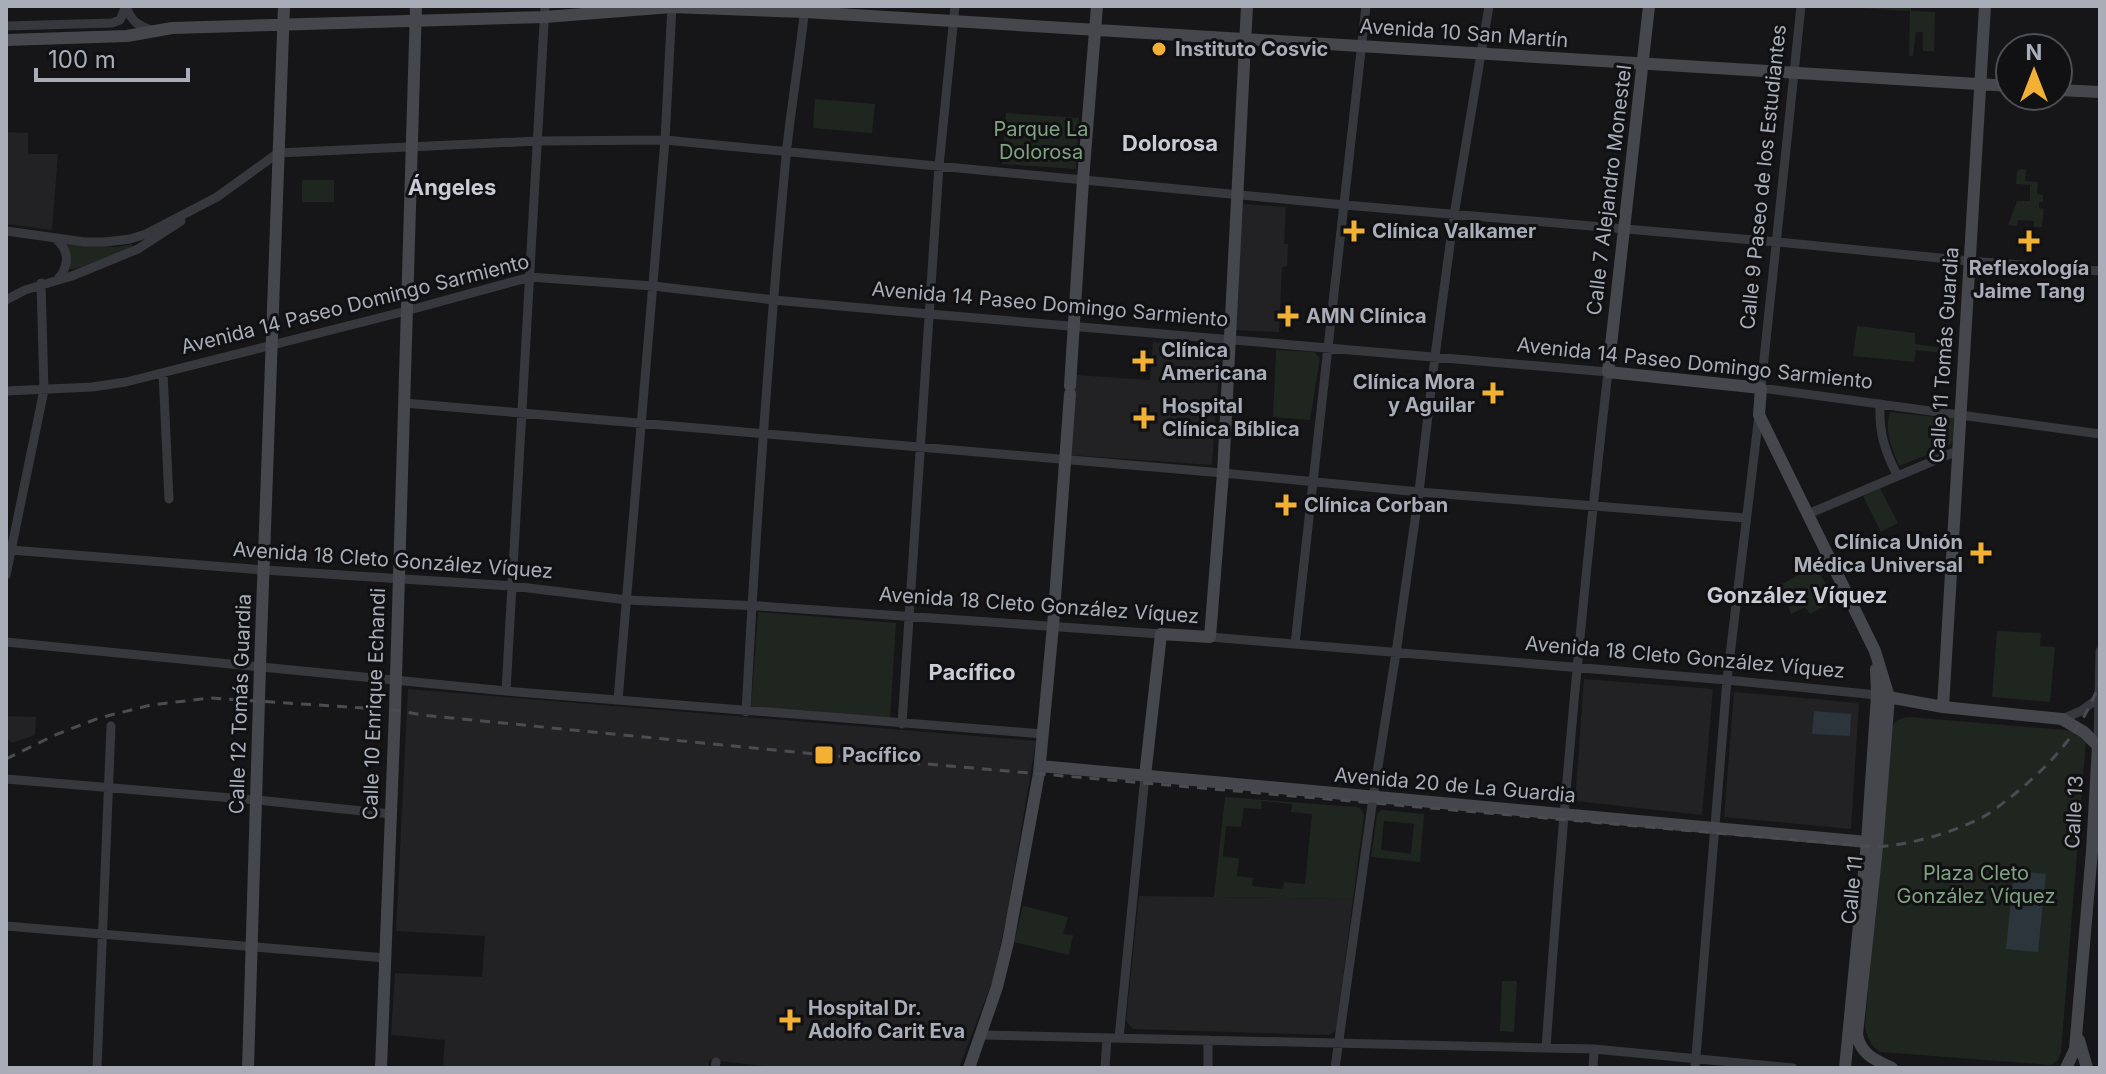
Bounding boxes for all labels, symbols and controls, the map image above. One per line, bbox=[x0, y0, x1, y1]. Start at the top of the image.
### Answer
street label: Avenida 10 San Martín bbox=[1359, 14, 1569, 52]
street label: Calle 9 Paseo de los Estudiantes bbox=[1735, 23, 1791, 331]
scale bar bbox=[36, 32, 188, 82]
north arrow bbox=[1994, 32, 2074, 112]
place label: Instituto Cosvic bbox=[1175, 37, 1328, 61]
text: N bbox=[2026, 39, 2042, 65]
marker: Instituto Cosvic bbox=[1150, 40, 1168, 58]
text: 100 m bbox=[48, 45, 116, 74]
street label: Calle 7 Alejandro Monestel bbox=[1582, 64, 1636, 316]
park label: Parque La Dolorosa bbox=[993, 117, 1089, 164]
district label: Dolorosa bbox=[1122, 130, 1218, 156]
district label: Ángeles bbox=[408, 174, 496, 200]
place label: Clínica Valkamer bbox=[1372, 219, 1536, 243]
marker: Clínica Valkamer bbox=[1343, 220, 1365, 242]
marker: Reflexología Jaime Tang bbox=[2018, 230, 2040, 252]
street label: Calle 11 Tomás Guardia bbox=[1924, 246, 1964, 464]
street label: Avenida 14 Paseo Domingo Sarmiento bbox=[179, 249, 531, 359]
place label: Reflexología Jaime Tang bbox=[1969, 256, 2089, 303]
street label: Avenida 14 Paseo Domingo Sarmiento bbox=[871, 276, 1229, 332]
place label: AMN Clínica bbox=[1306, 304, 1427, 328]
marker: AMN Clínica bbox=[1277, 305, 1299, 327]
street label: Avenida 14 Paseo Domingo Sarmiento bbox=[1516, 332, 1874, 394]
place label: Clínica Americana bbox=[1161, 338, 1267, 385]
marker: Clínica Americana bbox=[1132, 350, 1154, 372]
place label: Clínica Mora y Aguilar bbox=[1353, 370, 1475, 417]
marker: Clínica Mora y Aguilar bbox=[1482, 382, 1504, 404]
place label: Hospital Clínica Bíblica bbox=[1162, 394, 1300, 441]
marker: Hospital Clínica Bíblica bbox=[1133, 407, 1155, 429]
place label: Clínica Corban bbox=[1304, 493, 1448, 517]
marker: Clínica Corban bbox=[1275, 494, 1297, 516]
place label: Clínica Unión Médica Universal bbox=[1794, 530, 1963, 577]
street label: Avenida 18 Cleto González Víquez bbox=[232, 537, 554, 583]
marker: Clínica Unión Médica Universal bbox=[1970, 542, 1992, 564]
street label: Avenida 18 Cleto González Víquez bbox=[878, 582, 1200, 628]
district label: González Víquez bbox=[1707, 582, 1887, 608]
street label: Calle 10 Enrique Echandi bbox=[358, 587, 390, 821]
street label: Calle 12 Tomás Guardia bbox=[224, 593, 256, 815]
street label: Avenida 18 Cleto González Víquez bbox=[1524, 631, 1846, 683]
district label: Pacífico bbox=[929, 659, 1016, 685]
place label: Pacífico bbox=[842, 743, 921, 767]
marker: Pacífico bbox=[813, 744, 835, 766]
street label: Avenida 20 de La Guardia bbox=[1333, 762, 1577, 808]
street label: Calle 13 bbox=[2060, 775, 2088, 849]
street label: Calle 11 bbox=[1836, 854, 1868, 926]
park label: Plaza Cleto González Víquez bbox=[1896, 861, 2056, 908]
place label: Hospital Dr. Adolfo Carit Eva bbox=[808, 996, 965, 1043]
marker: Hospital Dr. Adolfo Carit Eva bbox=[779, 1009, 801, 1031]

